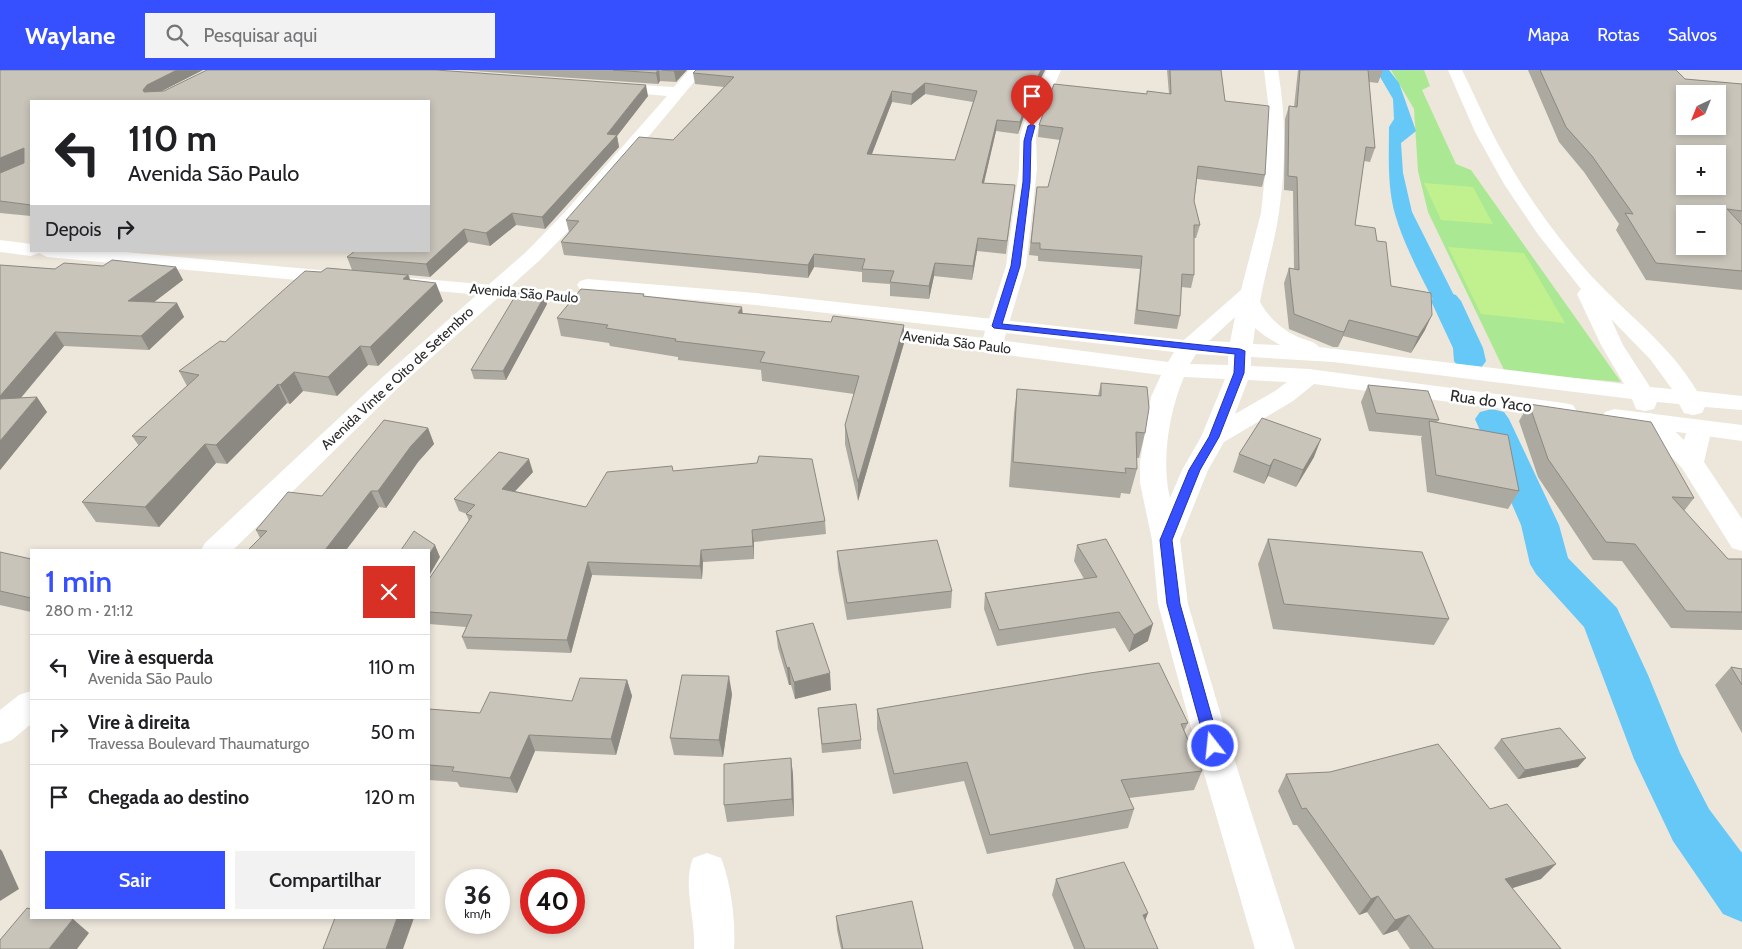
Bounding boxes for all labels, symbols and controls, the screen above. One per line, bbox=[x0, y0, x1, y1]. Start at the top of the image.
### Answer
search box bbox=[145, 13, 495, 58]
text: Waylane bbox=[25, 21, 115, 50]
icon: search bbox=[163, 21, 191, 49]
text: Pesquisar aqui bbox=[203, 24, 317, 47]
text: Mapa bbox=[1527, 24, 1569, 46]
text: Rotas bbox=[1597, 24, 1640, 46]
text: Salvos bbox=[1668, 24, 1717, 46]
pin bbox=[1011, 75, 1053, 126]
icon: arrive bbox=[1018, 82, 1046, 110]
north arrow bbox=[1676, 85, 1726, 135]
map controls bbox=[1676, 85, 1726, 255]
text: 110 m bbox=[128, 117, 217, 160]
icon: left bbox=[45, 120, 110, 185]
button: + bbox=[1676, 145, 1726, 195]
text: Avenida São Paulo bbox=[128, 160, 299, 187]
button: − bbox=[1676, 205, 1726, 255]
icon: right bbox=[111, 215, 139, 243]
text: Depois bbox=[45, 218, 101, 241]
street label: Avenida São Paulo bbox=[469, 279, 579, 307]
street label: Avenida Vinte e Oito de Setembro bbox=[317, 302, 477, 453]
street label: Avenida São Paulo bbox=[902, 326, 1013, 358]
street label: Rua do Yaco bbox=[1449, 386, 1533, 416]
text: 1 min bbox=[45, 563, 112, 600]
button: close bbox=[363, 566, 415, 618]
text: 280 m · 21:12 bbox=[45, 601, 133, 620]
text: Vire à esquerda bbox=[88, 646, 214, 669]
icon: left bbox=[45, 653, 73, 681]
text: 110 m bbox=[368, 656, 415, 679]
text: Avenida São Paulo bbox=[88, 669, 213, 688]
text: Vire à direita bbox=[88, 711, 190, 734]
icon: right bbox=[45, 718, 73, 746]
position arrow bbox=[1186, 719, 1238, 771]
text: 50 m bbox=[371, 721, 415, 744]
text: Travessa Boulevard Thaumaturgo bbox=[88, 734, 309, 753]
icon: arrive bbox=[45, 783, 73, 811]
text: Chegada ao destino bbox=[88, 786, 249, 809]
text: 120 m bbox=[365, 786, 415, 809]
button: Sair bbox=[45, 851, 225, 909]
button: Compartilhar bbox=[235, 851, 415, 909]
speed limit sign: 40 bbox=[520, 869, 585, 934]
text: 36 bbox=[464, 880, 491, 910]
text: km/h bbox=[464, 906, 491, 921]

